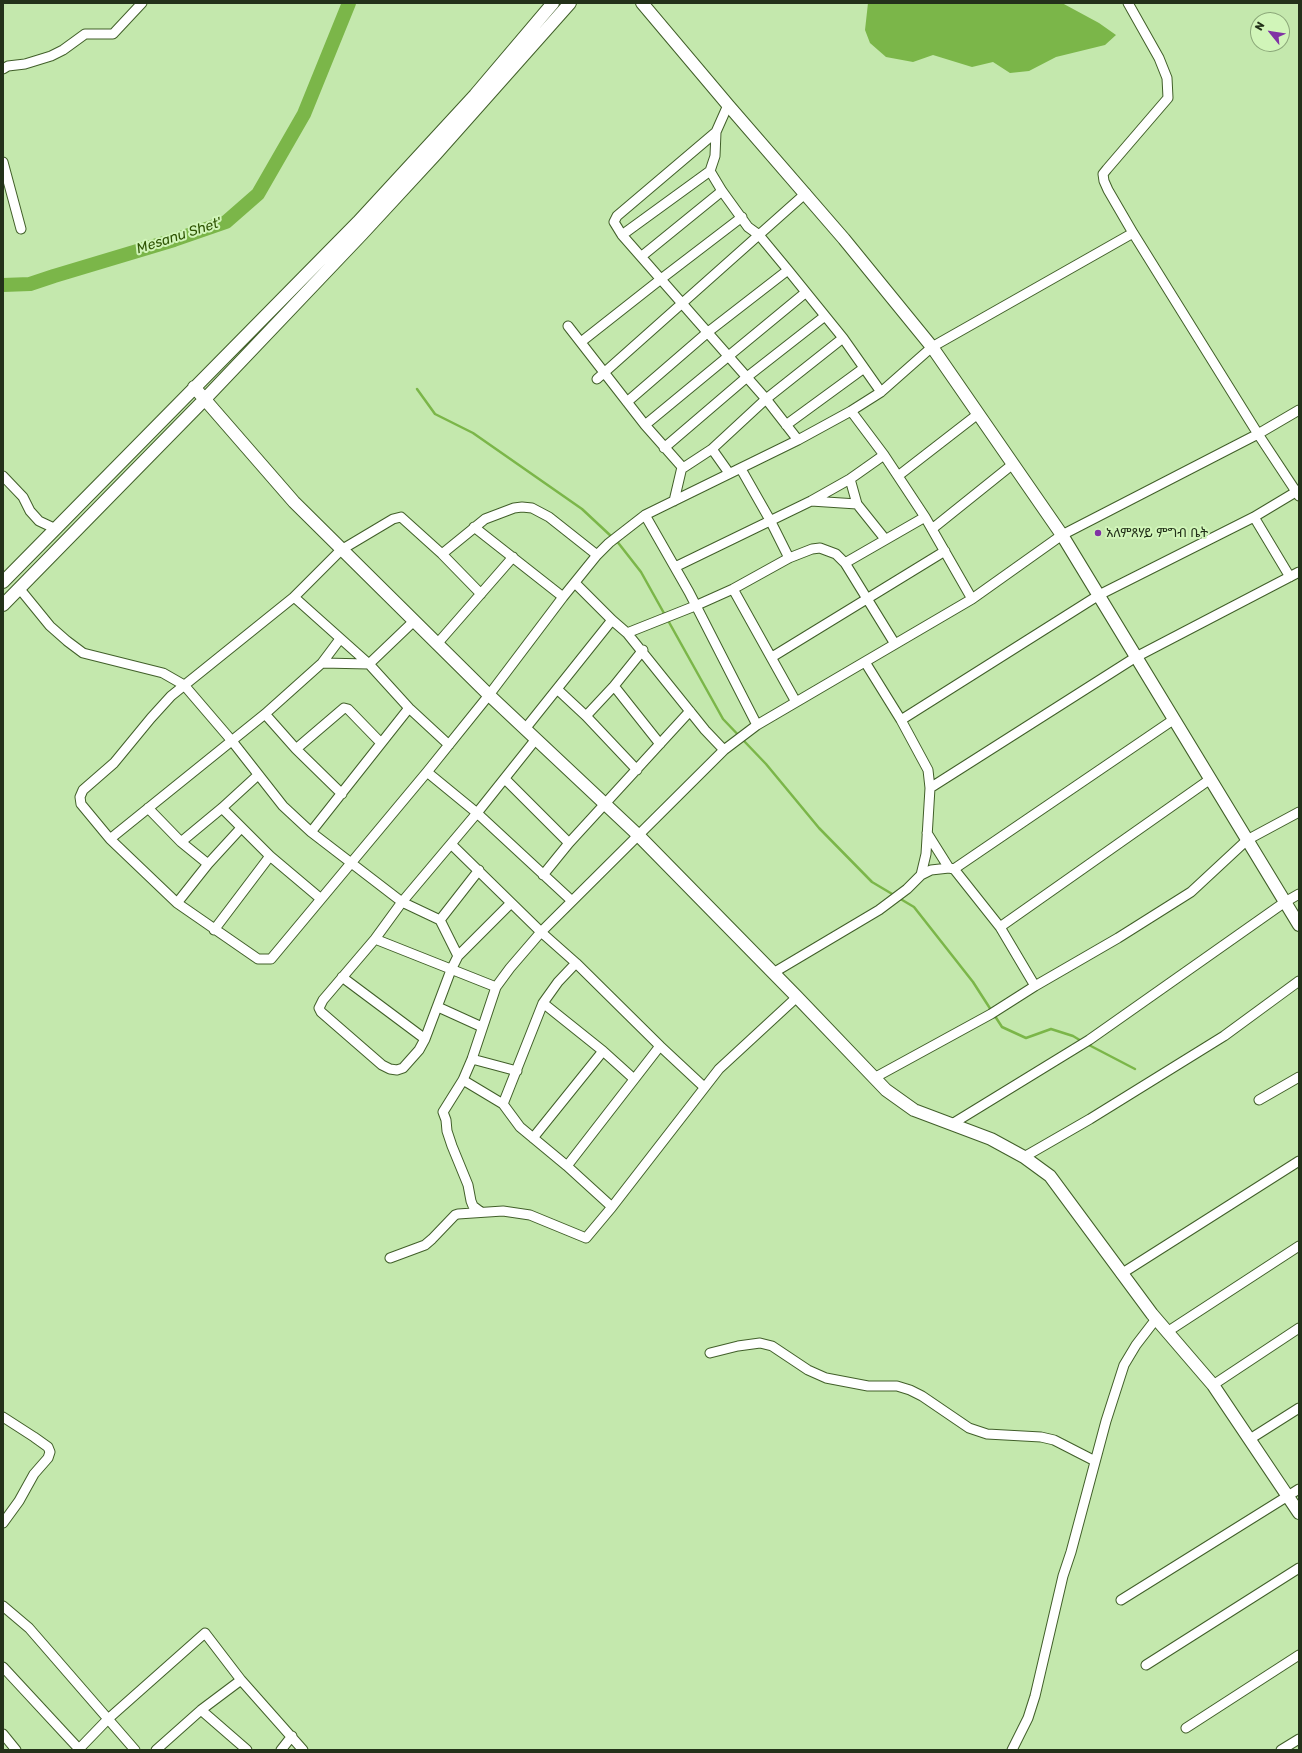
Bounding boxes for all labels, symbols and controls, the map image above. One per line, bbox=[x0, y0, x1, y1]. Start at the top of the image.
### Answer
north arrow bbox=[1250, 12, 1290, 52]
text: N bbox=[1252, 20, 1268, 33]
water label: Mesanu Shet' bbox=[135, 214, 223, 258]
place label: አለምጸሃይ ምግብ ቤት bbox=[1106, 525, 1208, 541]
marker: አለምጸሃይ ምግብ ቤት bbox=[1093, 528, 1103, 538]

